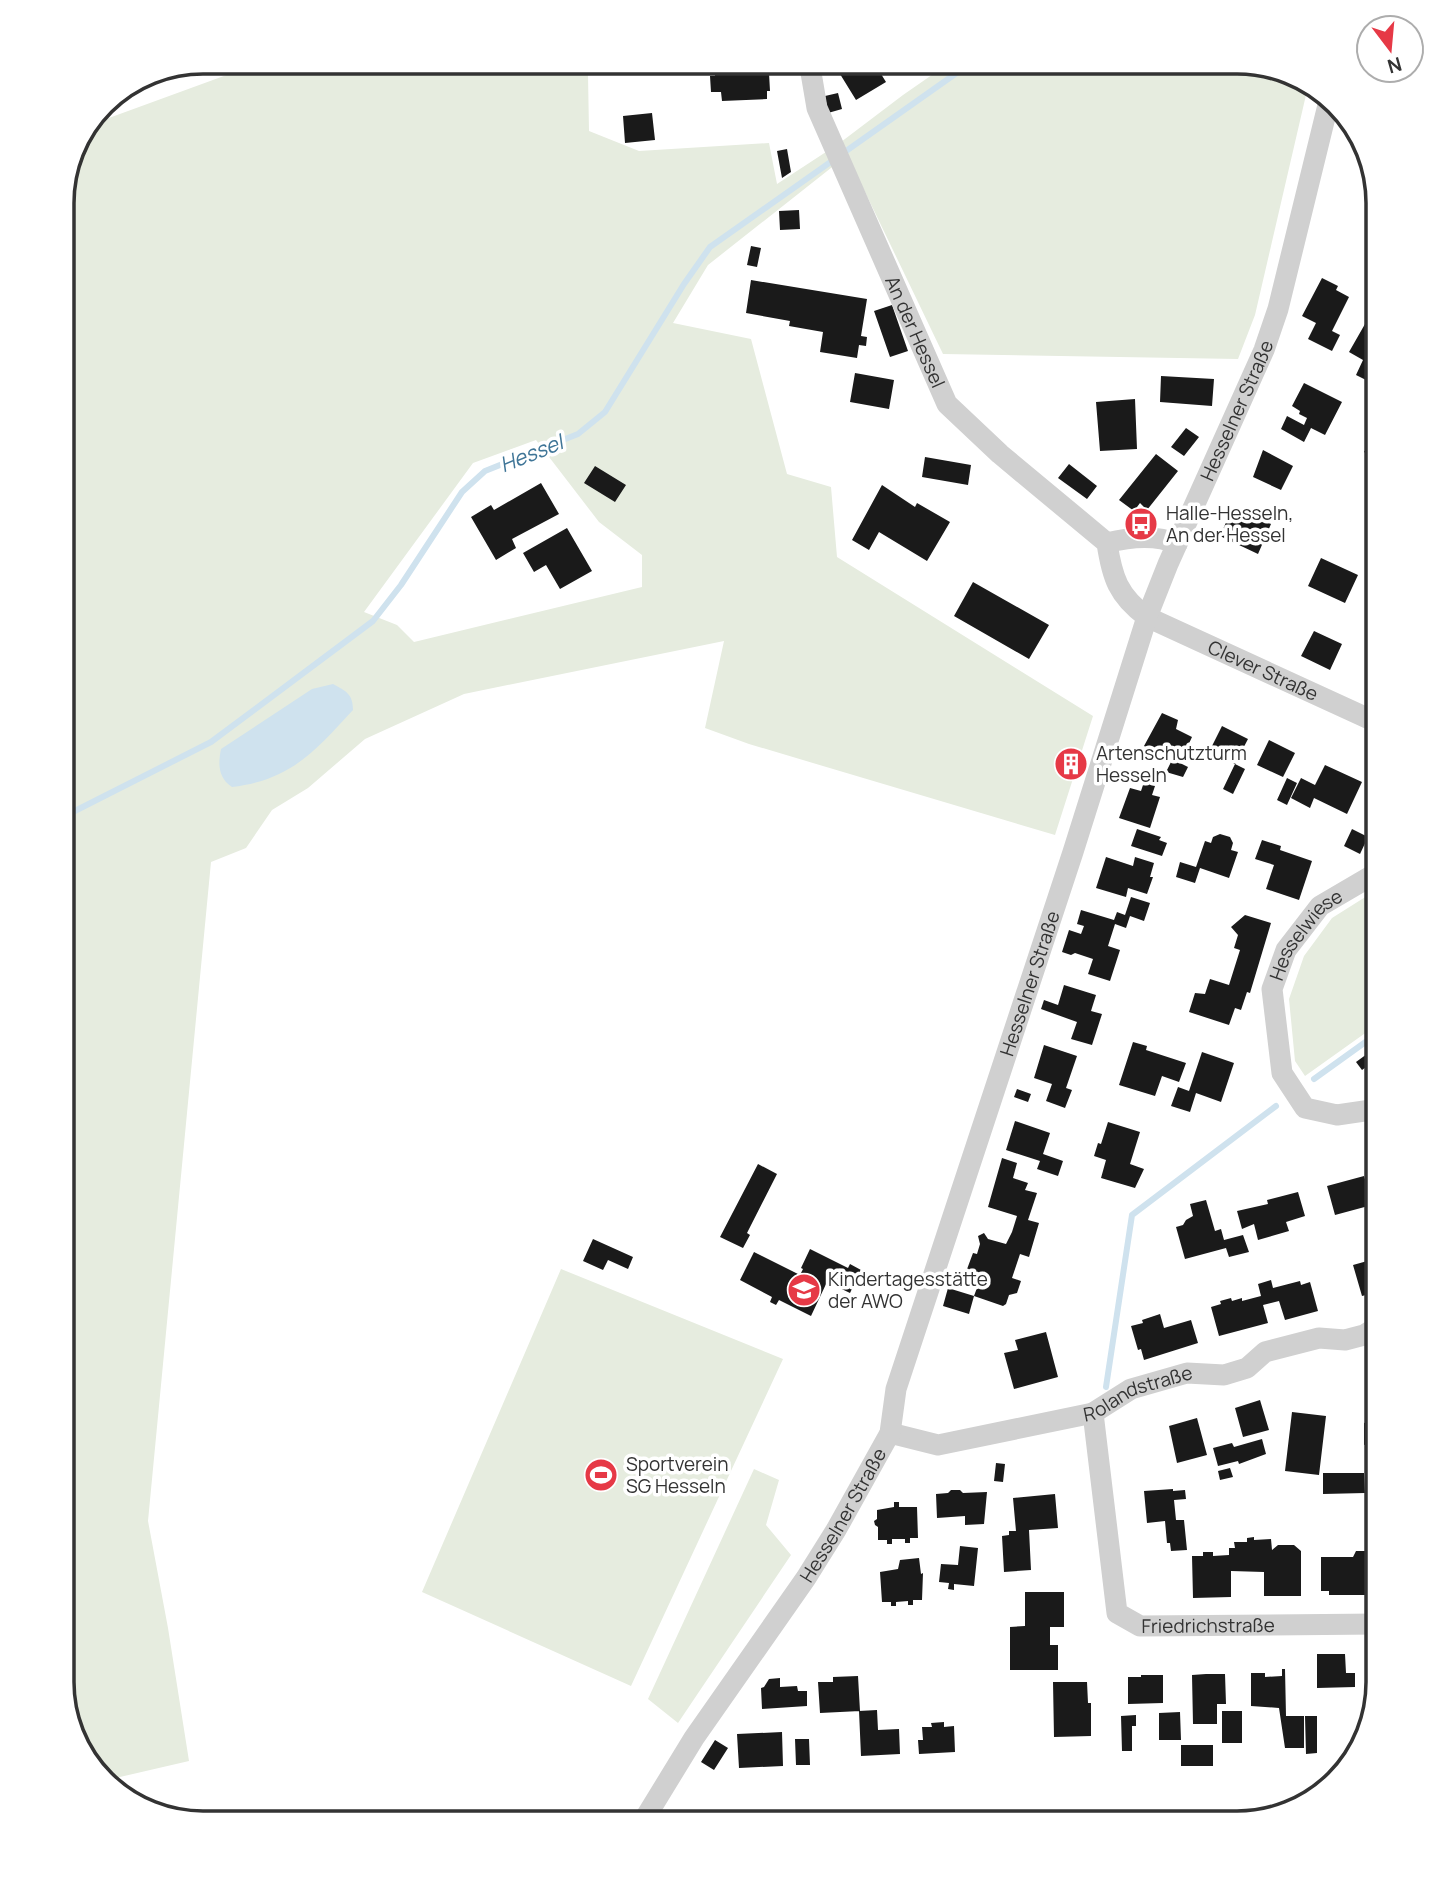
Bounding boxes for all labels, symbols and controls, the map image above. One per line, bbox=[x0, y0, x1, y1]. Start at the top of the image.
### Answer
north arrow bbox=[1355, 14, 1425, 84]
text: N bbox=[1385, 51, 1405, 80]
street label: An der Hessel bbox=[879, 272, 951, 392]
street label: Hesselner Straße bbox=[1194, 337, 1279, 485]
water label: Hessel bbox=[495, 427, 570, 478]
place label: Halle-Hesseln, An der Hessel bbox=[1166, 500, 1293, 548]
bus stop icon: Halle-Hesseln, An der Hessel bbox=[1122, 505, 1160, 543]
street label: Clever Straße bbox=[1204, 634, 1323, 707]
place label: Artenschutzturm Hesseln bbox=[1096, 740, 1247, 788]
building icon: Artenschutzturm Hesseln bbox=[1052, 745, 1090, 783]
street label: Hesselwiese bbox=[1263, 883, 1347, 984]
street label: Hesselner Straße bbox=[994, 907, 1066, 1059]
place label: Kindertagesstätte der AWO bbox=[828, 1266, 988, 1314]
school or university icon: Kindertagesstätte der AWO bbox=[785, 1271, 823, 1309]
street label: Rolandstraße bbox=[1081, 1359, 1195, 1428]
street label: Hesselner Straße bbox=[794, 1443, 892, 1587]
place label: Sportverein SG Hesseln bbox=[626, 1451, 729, 1499]
sports icon: Sportverein SG Hesseln bbox=[582, 1456, 620, 1494]
street label: Friedrichstraße bbox=[1141, 1612, 1275, 1639]

